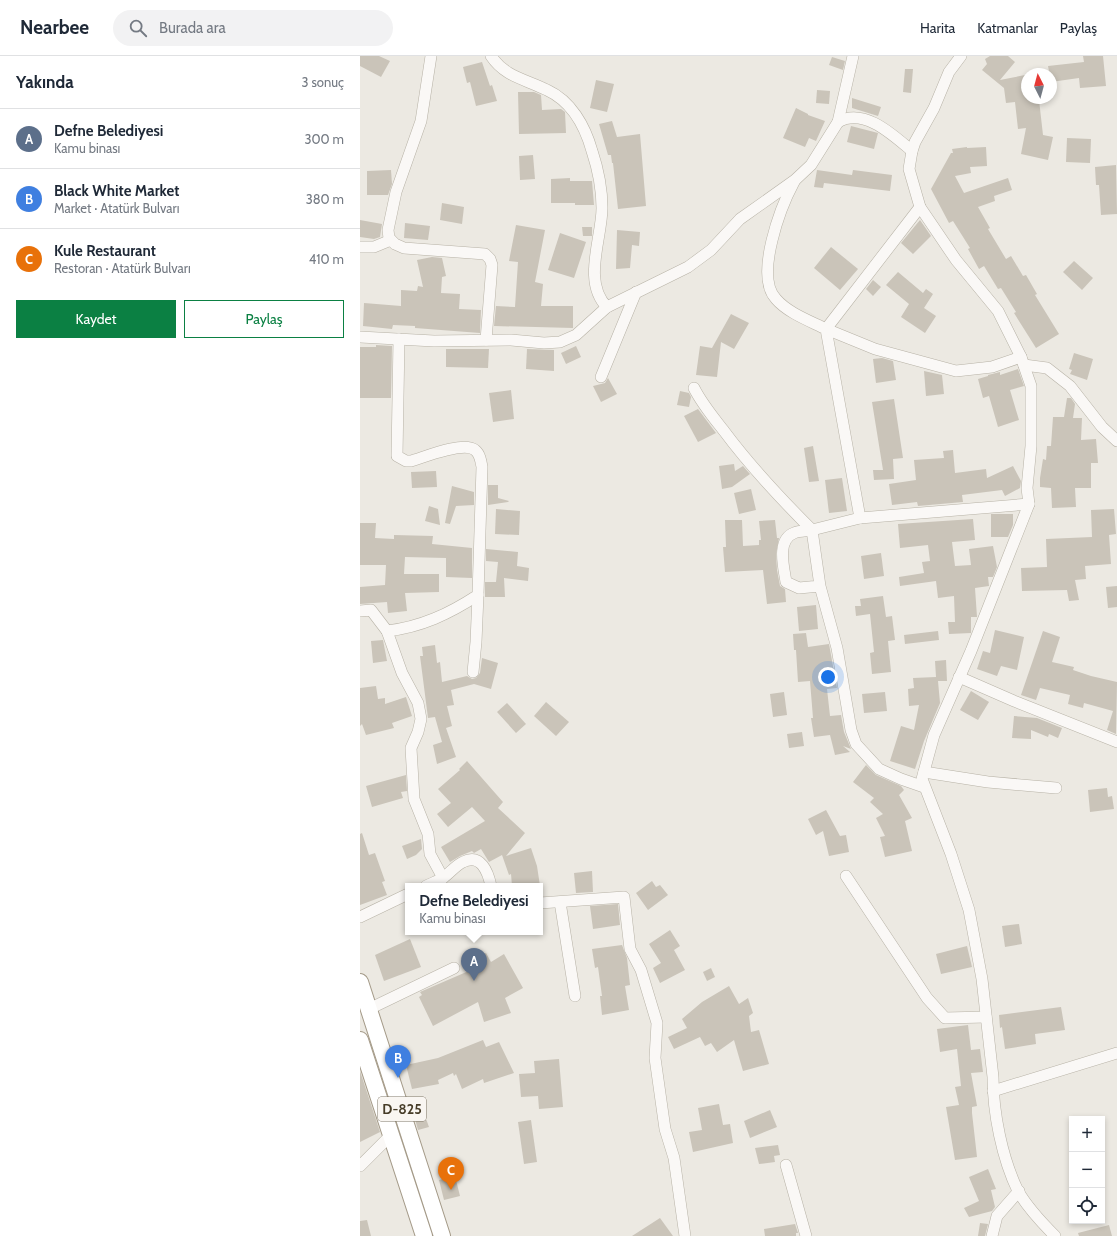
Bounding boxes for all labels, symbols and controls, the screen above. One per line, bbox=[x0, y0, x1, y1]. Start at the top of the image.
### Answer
search box bbox=[113, 10, 393, 46]
text: Nearbee bbox=[20, 16, 89, 39]
icon: search bbox=[127, 17, 149, 39]
text: Burada ara bbox=[159, 19, 226, 37]
text: Harita bbox=[920, 19, 955, 37]
text: Katmanlar bbox=[977, 19, 1038, 37]
text: Paylaş bbox=[1060, 19, 1097, 37]
north arrow bbox=[1021, 68, 1057, 104]
text: Yakında bbox=[16, 72, 74, 92]
text: 3 sonuç bbox=[302, 74, 344, 90]
text: Defne Belediyesi bbox=[54, 122, 163, 140]
text: A bbox=[25, 131, 33, 147]
text: 300 m bbox=[304, 131, 344, 147]
text: Kamu binası bbox=[54, 140, 120, 156]
text: Black White Market bbox=[54, 182, 179, 200]
text: B bbox=[25, 191, 33, 207]
text: 380 m bbox=[306, 191, 344, 207]
text: Market · Atatürk Bulvarı bbox=[54, 200, 179, 216]
text: Kule Restaurant bbox=[54, 242, 156, 260]
text: C bbox=[25, 251, 33, 267]
text: 410 m bbox=[309, 251, 344, 267]
text: Restoran · Atatürk Bulvarı bbox=[54, 260, 191, 276]
button: Kaydet bbox=[16, 300, 176, 338]
button: Paylaş bbox=[184, 300, 344, 338]
your location bbox=[818, 667, 838, 687]
popup bbox=[405, 883, 543, 935]
text: Defne Belediyesi bbox=[419, 892, 529, 910]
text: Kamu binası bbox=[419, 910, 486, 926]
pin: A bbox=[461, 948, 487, 981]
pin: B bbox=[385, 1045, 411, 1078]
road number: D-825 bbox=[378, 1097, 426, 1121]
map controls bbox=[1069, 1116, 1105, 1224]
button: + bbox=[1069, 1116, 1105, 1152]
button: − bbox=[1069, 1152, 1105, 1188]
pin: C bbox=[438, 1157, 464, 1190]
button: locate bbox=[1069, 1188, 1105, 1224]

